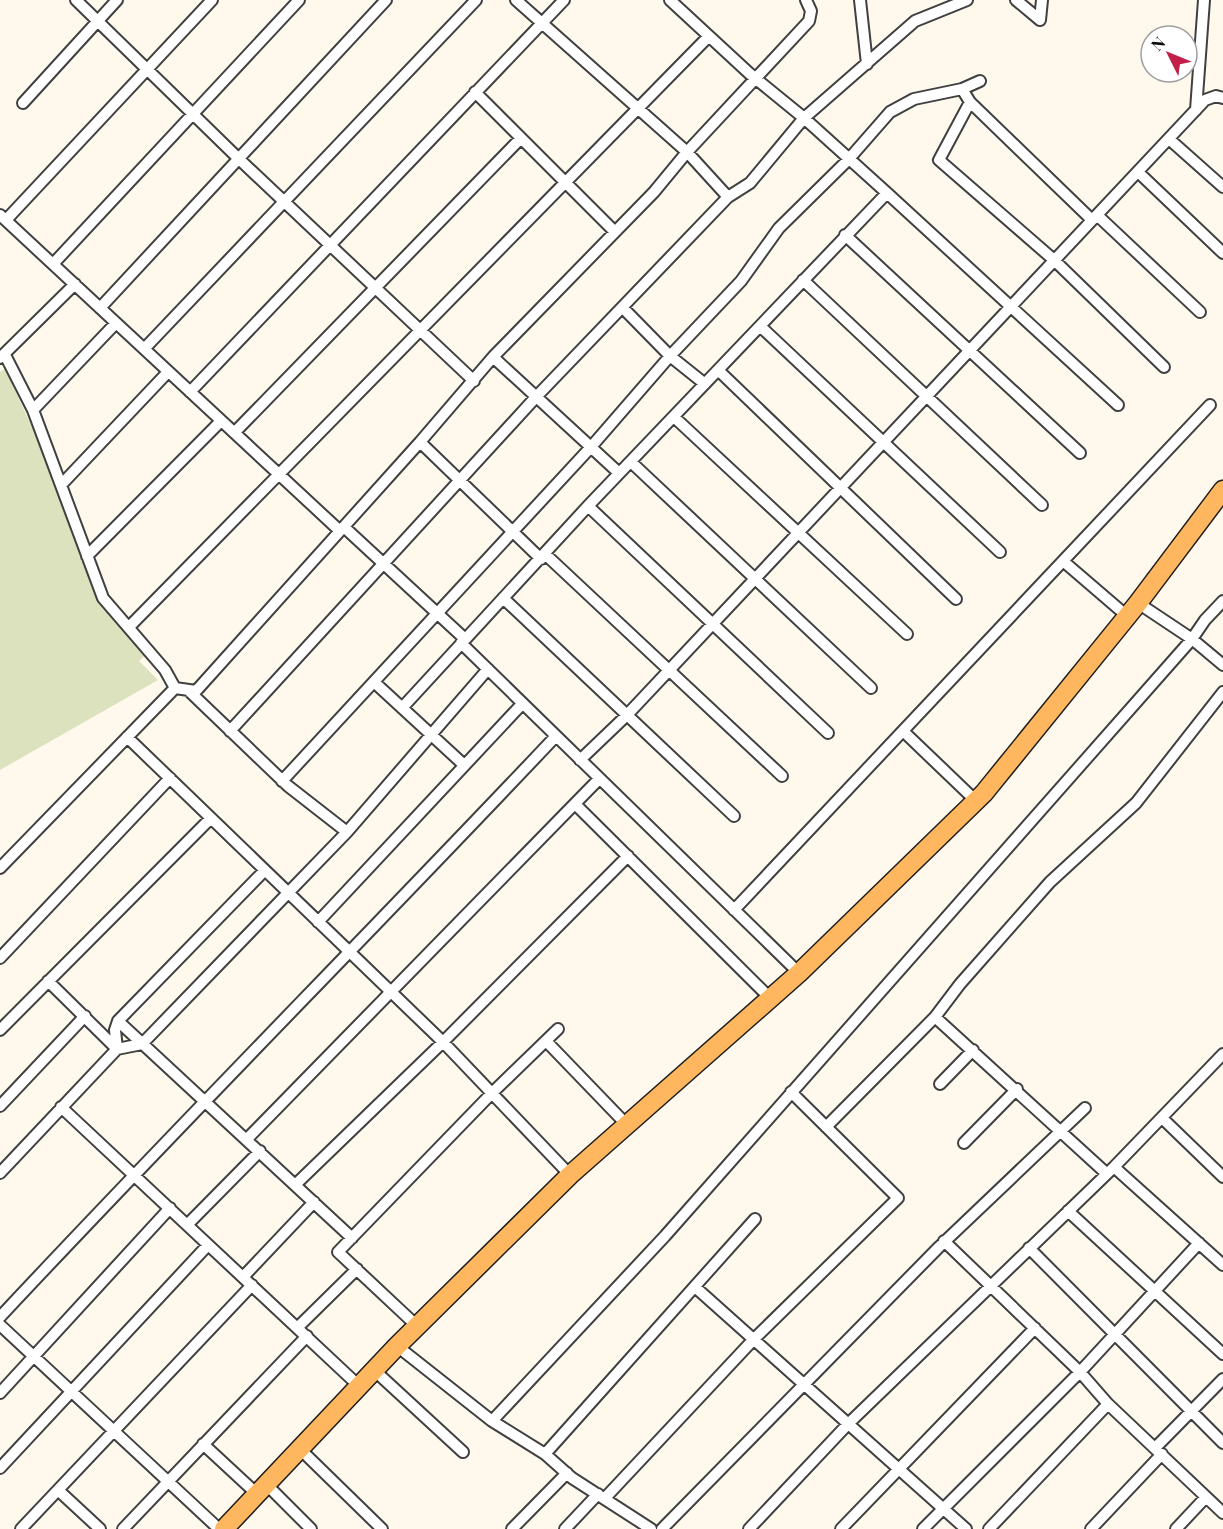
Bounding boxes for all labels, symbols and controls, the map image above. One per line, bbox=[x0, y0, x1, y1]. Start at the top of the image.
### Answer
north arrow bbox=[1139, 24, 1199, 84]
text: N bbox=[1146, 32, 1170, 55]

